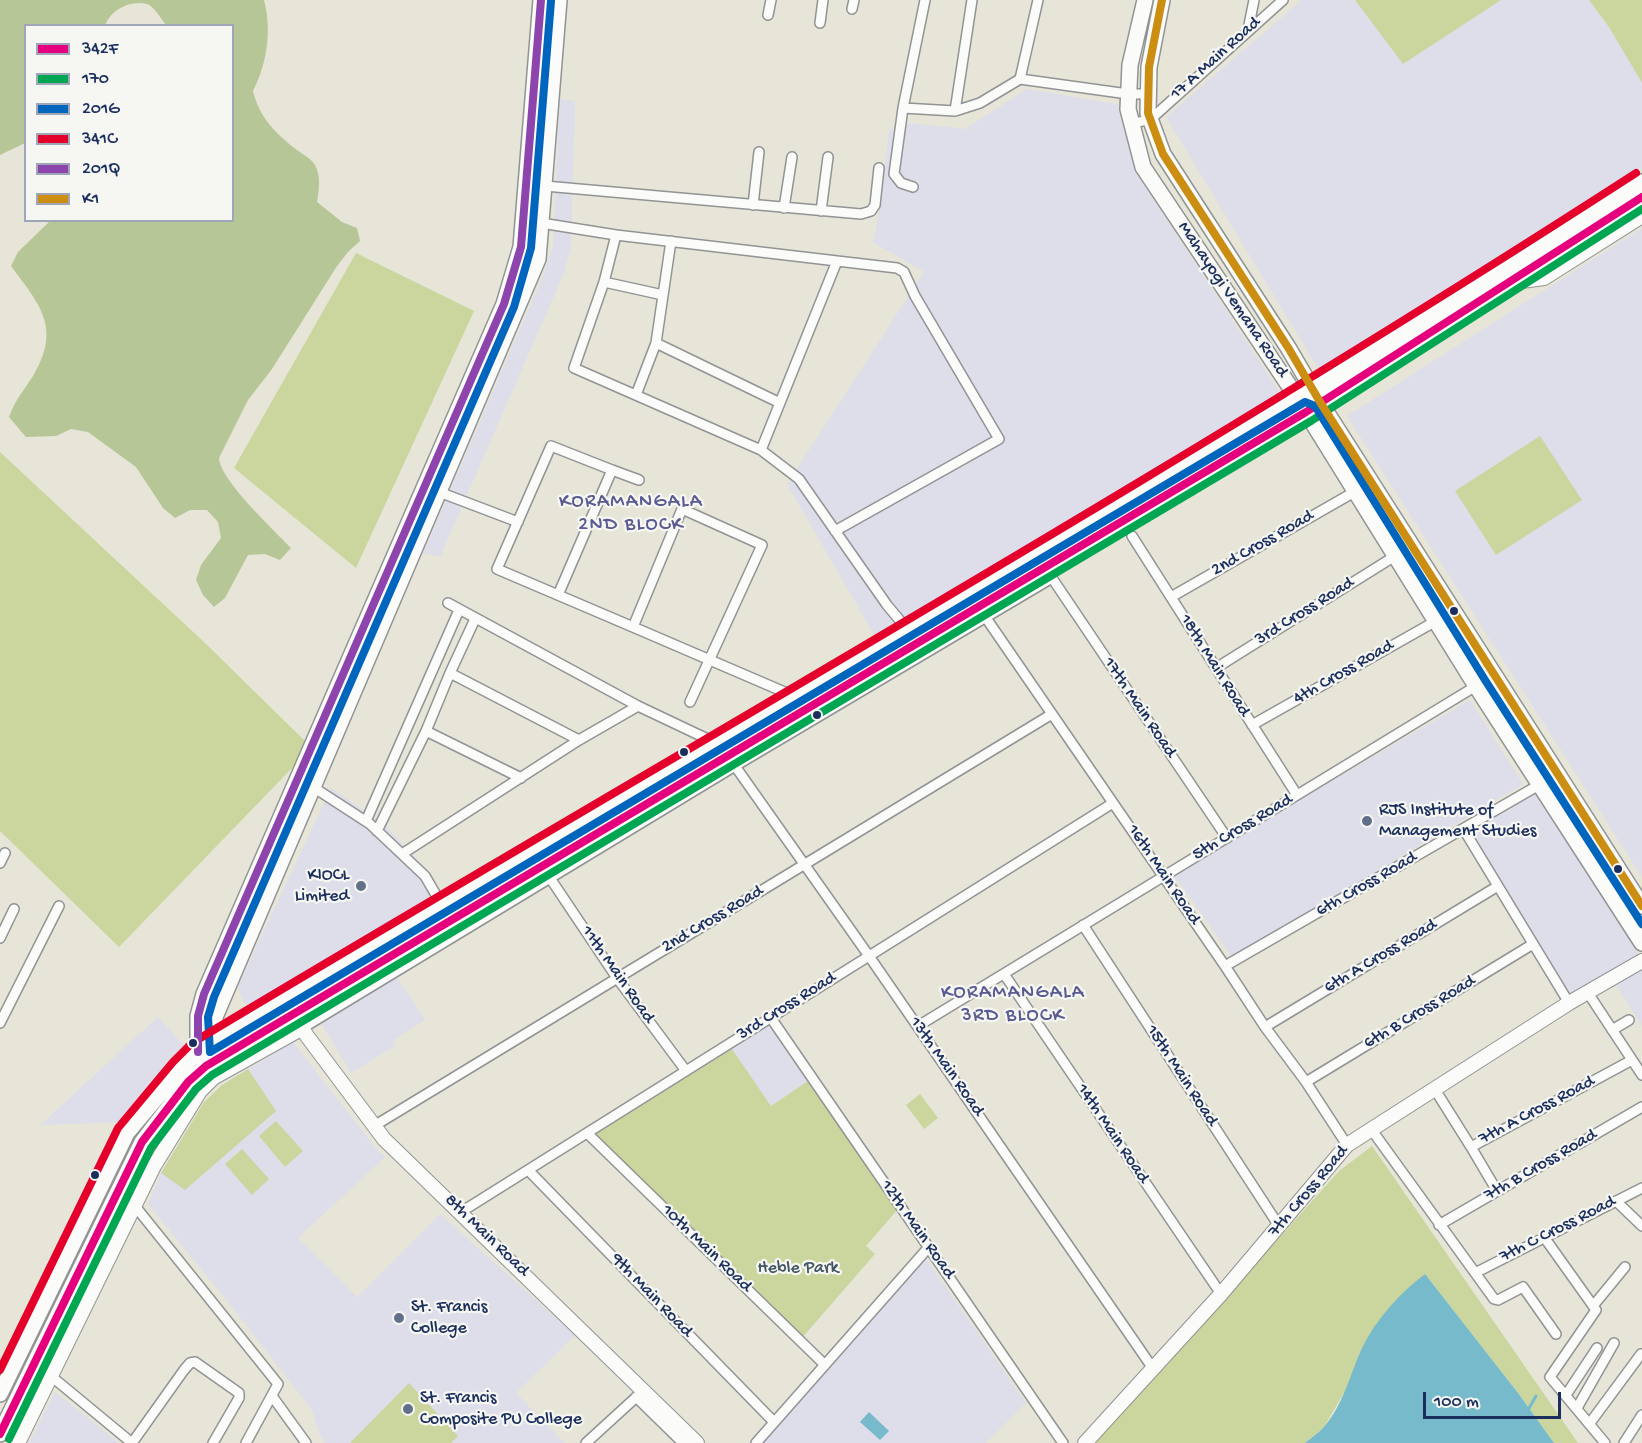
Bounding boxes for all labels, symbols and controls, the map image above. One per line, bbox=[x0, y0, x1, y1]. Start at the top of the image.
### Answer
street label: 17 A Main Road bbox=[1166, 13, 1266, 105]
legend bbox=[24, 24, 234, 222]
text: 342F bbox=[82, 39, 118, 60]
text: 170 bbox=[82, 69, 109, 90]
text: 201G bbox=[82, 99, 120, 120]
text: 341C bbox=[82, 129, 117, 150]
text: 201Q bbox=[82, 159, 120, 180]
text: K1 bbox=[82, 189, 99, 210]
street label: Mahayogi Vemana Road bbox=[1172, 218, 1292, 382]
district label: KORAMANGALA 2ND BLOCK bbox=[559, 491, 703, 538]
street label: 2nd Cross Road bbox=[1208, 506, 1318, 582]
street label: 3rd Cross Road bbox=[1251, 573, 1359, 651]
unlabelled marker bbox=[1448, 605, 1460, 617]
street label: 18th Main Road bbox=[1174, 611, 1254, 721]
street label: 4th Cross Road bbox=[1290, 636, 1398, 710]
street label: 17th Main Road bbox=[1097, 654, 1181, 762]
unlabelled marker bbox=[811, 709, 823, 721]
unlabelled marker bbox=[678, 746, 690, 758]
street label: 5th Cross Road bbox=[1189, 790, 1297, 866]
place label: RJS Institute of Management Studies bbox=[1379, 800, 1536, 842]
marker: RJS Institute of Management Studies bbox=[1360, 814, 1374, 828]
street label: 16th Main Road bbox=[1122, 821, 1204, 929]
street label: 6th Cross Road bbox=[1313, 847, 1421, 923]
unlabelled marker bbox=[1612, 863, 1624, 875]
place label: KIOCL Limited bbox=[295, 865, 349, 908]
marker: KIOCL Limited bbox=[354, 879, 368, 893]
street label: 2nd Cross Road bbox=[658, 881, 768, 959]
street label: 6th A Cross Road bbox=[1321, 915, 1441, 999]
street label: 11th Main Road bbox=[575, 922, 659, 1028]
street label: 3rd Cross Road bbox=[733, 968, 841, 1046]
street label: 6th B Cross Road bbox=[1360, 971, 1480, 1055]
district label: KORAMANGALA 3RD BLOCK bbox=[941, 982, 1085, 1029]
street label: 13th Main Road bbox=[904, 1013, 988, 1121]
street label: 15th Main Road bbox=[1140, 1021, 1222, 1131]
unlabelled marker bbox=[187, 1037, 199, 1049]
street label: 7th A Cross Road bbox=[1476, 1071, 1598, 1151]
street label: 14th Main Road bbox=[1071, 1080, 1153, 1188]
street label: 7th B Cross Road bbox=[1481, 1125, 1601, 1207]
street label: 7th Cross Road bbox=[1264, 1142, 1354, 1242]
unlabelled marker bbox=[89, 1169, 101, 1181]
street label: 12th Main Road bbox=[875, 1176, 959, 1284]
street label: 8th Main Road bbox=[439, 1190, 533, 1282]
street label: 7th C Cross Road bbox=[1497, 1192, 1619, 1268]
street label: 10th Main Road bbox=[656, 1200, 756, 1298]
street label: 9th Main Road bbox=[605, 1249, 697, 1343]
park label: Heble Park bbox=[758, 1258, 838, 1280]
place label: St. Francis College bbox=[411, 1297, 487, 1340]
marker: St. Francis College bbox=[392, 1311, 406, 1325]
scale bar bbox=[1426, 1380, 1564, 1418]
place label: St. Francis Composite PU College bbox=[420, 1388, 582, 1430]
text: 100 m bbox=[1434, 1392, 1479, 1413]
marker: St. Francis Composite PU College bbox=[401, 1402, 415, 1416]

